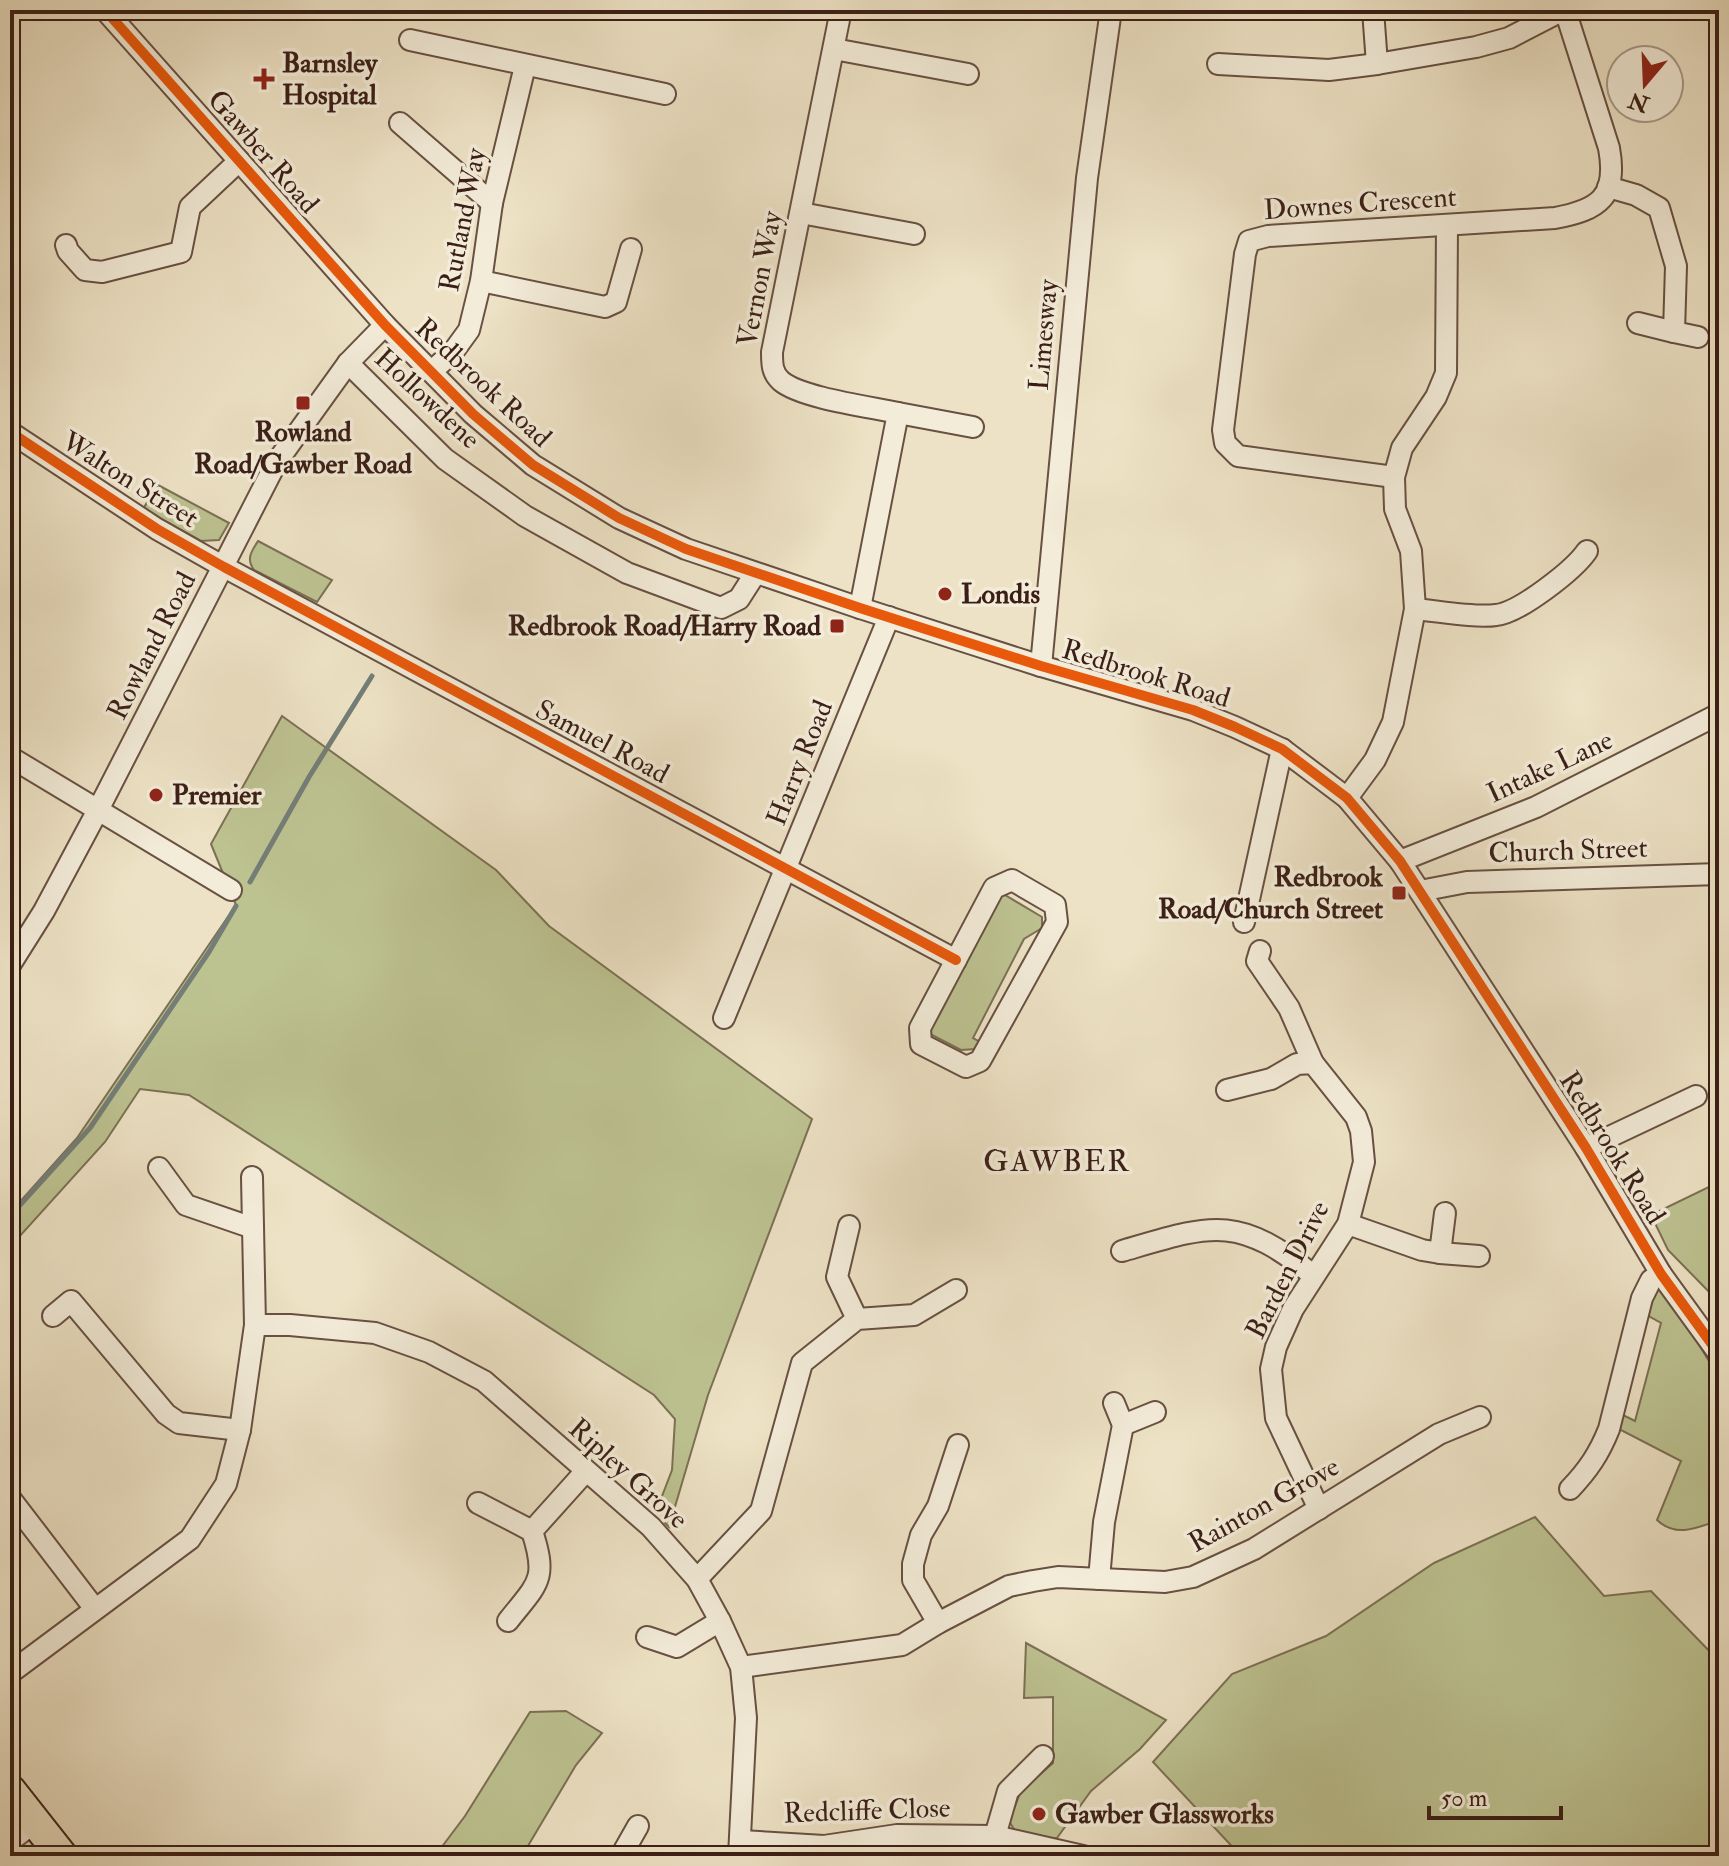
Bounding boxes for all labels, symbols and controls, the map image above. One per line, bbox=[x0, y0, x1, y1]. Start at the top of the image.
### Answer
north arrow bbox=[1605, 44, 1685, 124]
place label: Barnsley Hospital bbox=[282, 46, 379, 113]
marker: Barnsley Hospital bbox=[253, 68, 275, 90]
street label: Gawber Road bbox=[200, 83, 326, 221]
text: N bbox=[1625, 85, 1654, 119]
street label: Rutland Way bbox=[432, 145, 494, 295]
street label: Downes Crescent bbox=[1262, 180, 1458, 228]
street label: Vernon Way bbox=[730, 208, 790, 350]
street label: Limesway bbox=[1022, 277, 1066, 392]
street label: Redbrook Road bbox=[407, 311, 559, 455]
street label: Hollowdene bbox=[367, 341, 487, 457]
marker: Rowland Road/Gawber Road bbox=[294, 394, 312, 412]
place label: Rowland Road/Gawber Road bbox=[194, 415, 412, 482]
street label: Walton Street bbox=[54, 424, 205, 536]
street label: Rowland Road bbox=[100, 566, 204, 726]
place label: Londis bbox=[961, 577, 1040, 612]
marker: Londis bbox=[936, 585, 954, 603]
place label: Redbrook Road/Harry Road bbox=[508, 609, 821, 644]
marker: Redbrook Road/Harry Road bbox=[828, 617, 846, 635]
street label: Redbrook Road bbox=[1058, 632, 1235, 716]
street label: Samuel Road bbox=[529, 692, 675, 792]
street label: Harry Road bbox=[759, 695, 841, 831]
street label: Intake Lane bbox=[1482, 723, 1619, 811]
place label: Premier bbox=[172, 778, 262, 813]
marker: Premier bbox=[147, 786, 165, 804]
street label: Church Street bbox=[1488, 831, 1648, 871]
place label: Redbrook Road/Church Street bbox=[1158, 860, 1384, 927]
marker: Redbrook Road/Church Street bbox=[1390, 884, 1408, 902]
street label: Redbrook Road bbox=[1551, 1065, 1673, 1231]
district label: GAWBER bbox=[983, 1143, 1131, 1180]
street label: Barden Drive bbox=[1238, 1195, 1338, 1345]
street label: Ripley Grove bbox=[561, 1411, 695, 1537]
street label: Rainton Grove bbox=[1183, 1449, 1346, 1561]
scale bar bbox=[1429, 1770, 1561, 1820]
text: 50 m bbox=[1441, 1783, 1488, 1814]
street label: Redcliffe Close bbox=[783, 1791, 951, 1831]
place label: Gawber Glassworks bbox=[1055, 1797, 1274, 1832]
marker: Gawber Glassworks bbox=[1030, 1805, 1048, 1823]

